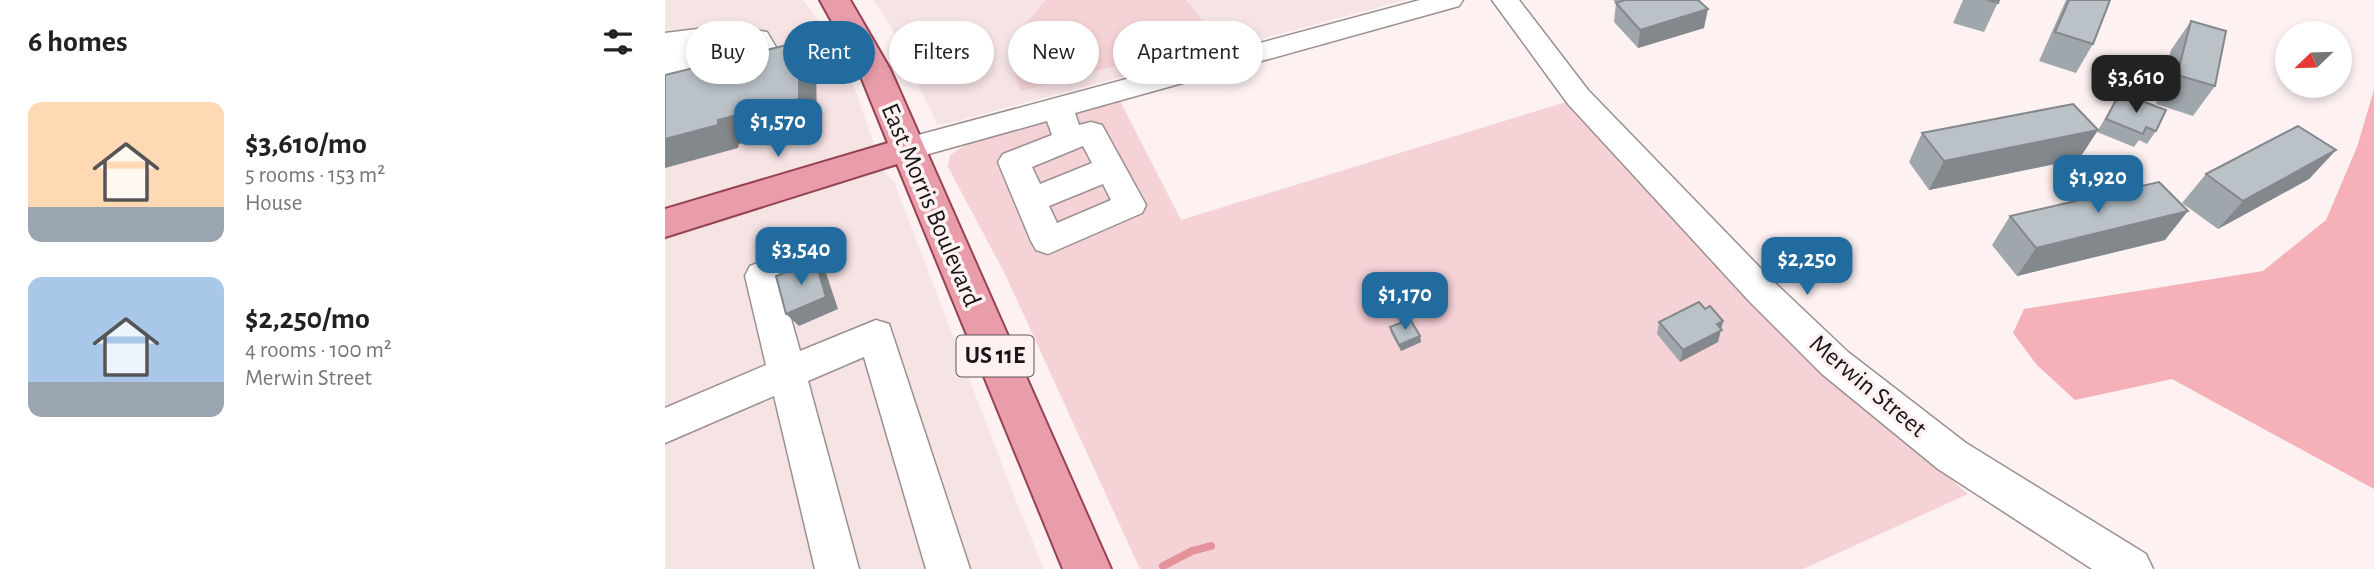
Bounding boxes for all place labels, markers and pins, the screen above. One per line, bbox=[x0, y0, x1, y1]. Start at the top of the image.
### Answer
pin: $3,610 bbox=[2079, 55, 2193, 115]
pin: $1,570 bbox=[721, 100, 835, 159]
pin: $1,920 bbox=[2041, 156, 2155, 215]
pin: $3,540 bbox=[744, 228, 858, 287]
pin: $2,250 bbox=[1750, 238, 1864, 297]
pin: $1,170 bbox=[1348, 272, 1462, 332]

